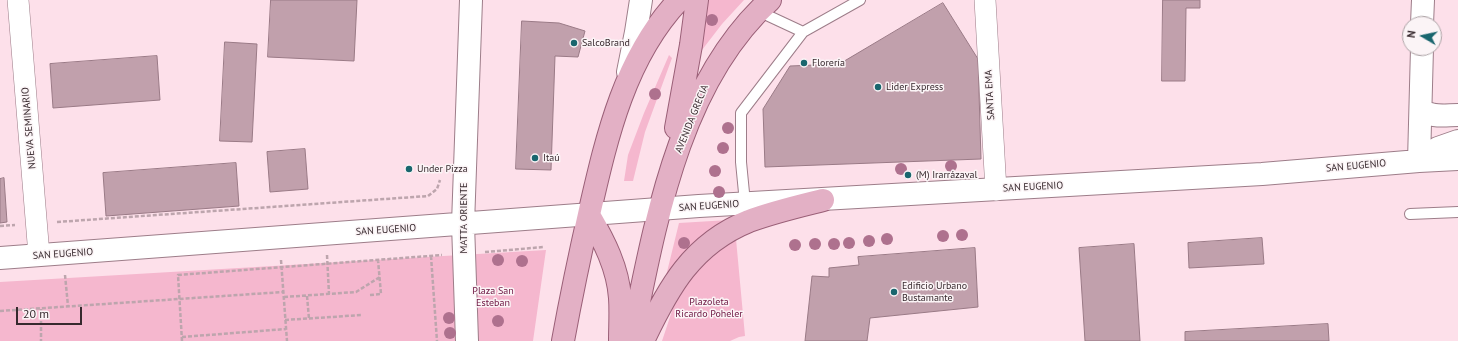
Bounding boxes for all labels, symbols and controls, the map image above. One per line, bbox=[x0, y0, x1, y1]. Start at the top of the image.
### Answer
north arrow bbox=[1402, 16, 1442, 56]
text: N bbox=[1404, 30, 1419, 39]
place label: SalcoBrand bbox=[582, 37, 630, 49]
marker: SalcoBrand bbox=[569, 38, 579, 48]
place label: Florería bbox=[812, 57, 845, 69]
marker: Florería bbox=[799, 58, 809, 68]
street label: SANTA EMA bbox=[983, 70, 997, 120]
place label: Lider Express bbox=[886, 81, 943, 93]
marker: Lider Express bbox=[873, 82, 883, 92]
street label: AVENIDA GRECIA bbox=[673, 83, 711, 155]
street label: NUEVA SEMINARIO bbox=[19, 87, 39, 169]
place label: Itaú bbox=[543, 152, 560, 164]
marker: Itaú bbox=[530, 153, 540, 163]
street label: SAN EUGENIO bbox=[1325, 157, 1387, 175]
place label: Under Pizza bbox=[417, 163, 468, 175]
marker: Under Pizza bbox=[404, 164, 414, 174]
place label: (M) Irarrázaval bbox=[916, 169, 977, 181]
marker: (M) Irarrázaval bbox=[903, 170, 913, 180]
street label: SAN EUGENIO bbox=[1003, 179, 1063, 195]
street label: MATTA ORIENTE bbox=[458, 183, 470, 253]
street label: SAN EUGENIO bbox=[678, 198, 740, 214]
street label: SAN EUGENIO bbox=[355, 222, 417, 238]
street label: SAN EUGENIO bbox=[32, 246, 94, 262]
place label: Edificio Urbano Bustamante bbox=[902, 280, 967, 304]
park label: Plaza San Esteban bbox=[472, 285, 514, 308]
marker: Edificio Urbano Bustamante bbox=[889, 287, 899, 297]
park label: Plazoleta Ricardo Poheler bbox=[675, 296, 743, 320]
scale bar bbox=[18, 299, 84, 325]
text: 20 m bbox=[23, 306, 49, 321]

